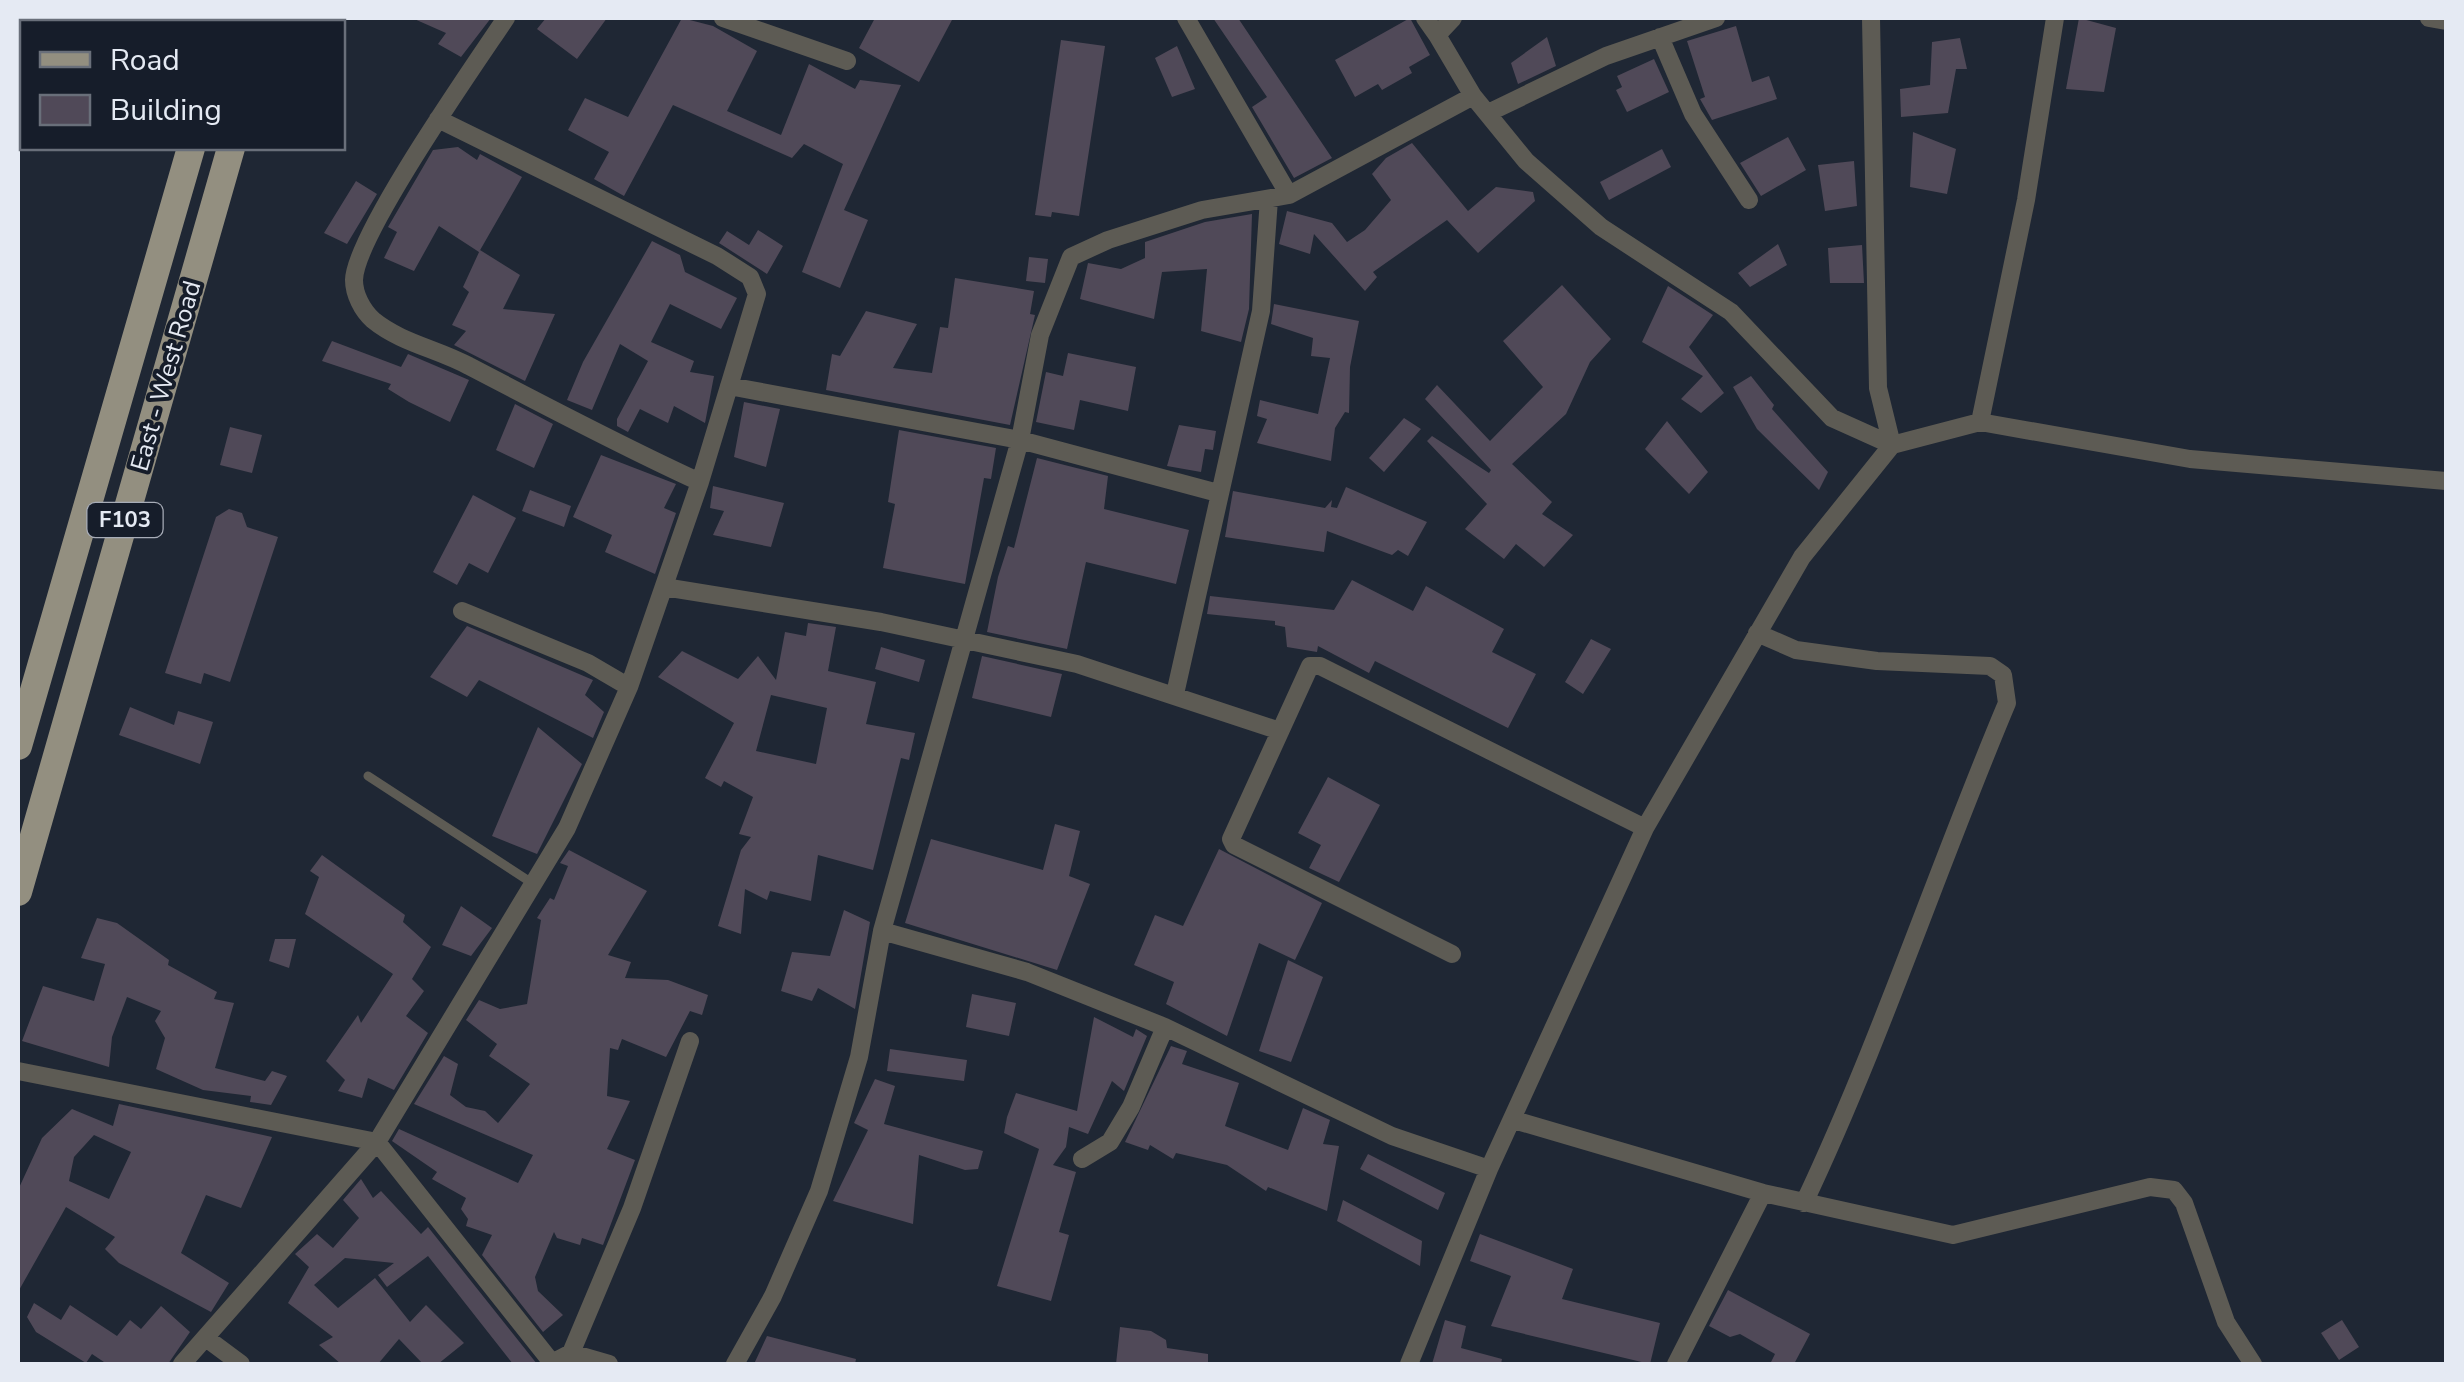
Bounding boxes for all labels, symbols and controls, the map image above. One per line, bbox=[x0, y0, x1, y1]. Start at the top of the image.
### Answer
legend bbox=[20, 20, 345, 150]
text: Road bbox=[110, 40, 180, 81]
text: Building bbox=[110, 90, 222, 131]
street label: East - West Road bbox=[123, 277, 209, 475]
road number: F103 bbox=[88, 503, 162, 537]

